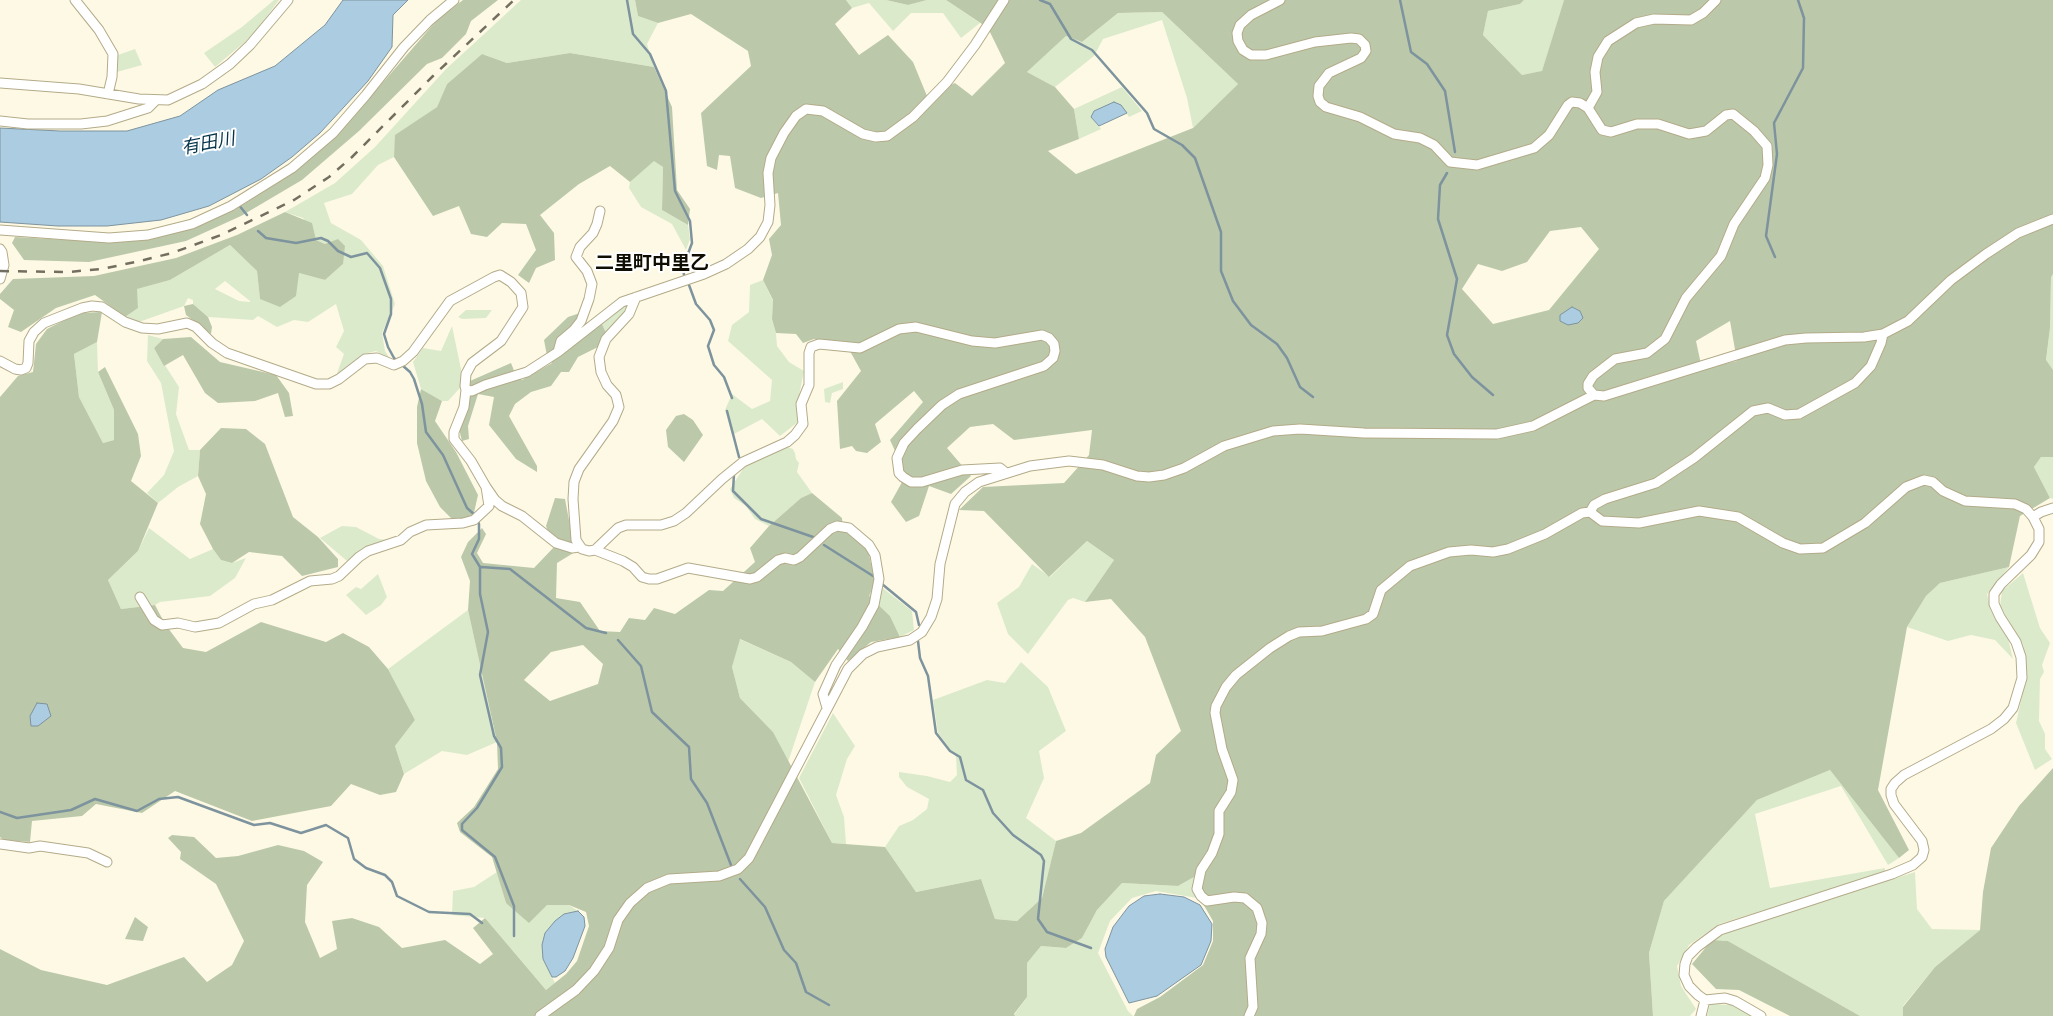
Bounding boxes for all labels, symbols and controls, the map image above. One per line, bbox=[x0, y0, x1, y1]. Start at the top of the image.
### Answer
water label: 有田川 bbox=[179, 127, 237, 159]
district label: 二里町中里乙 bbox=[595, 252, 709, 274]

